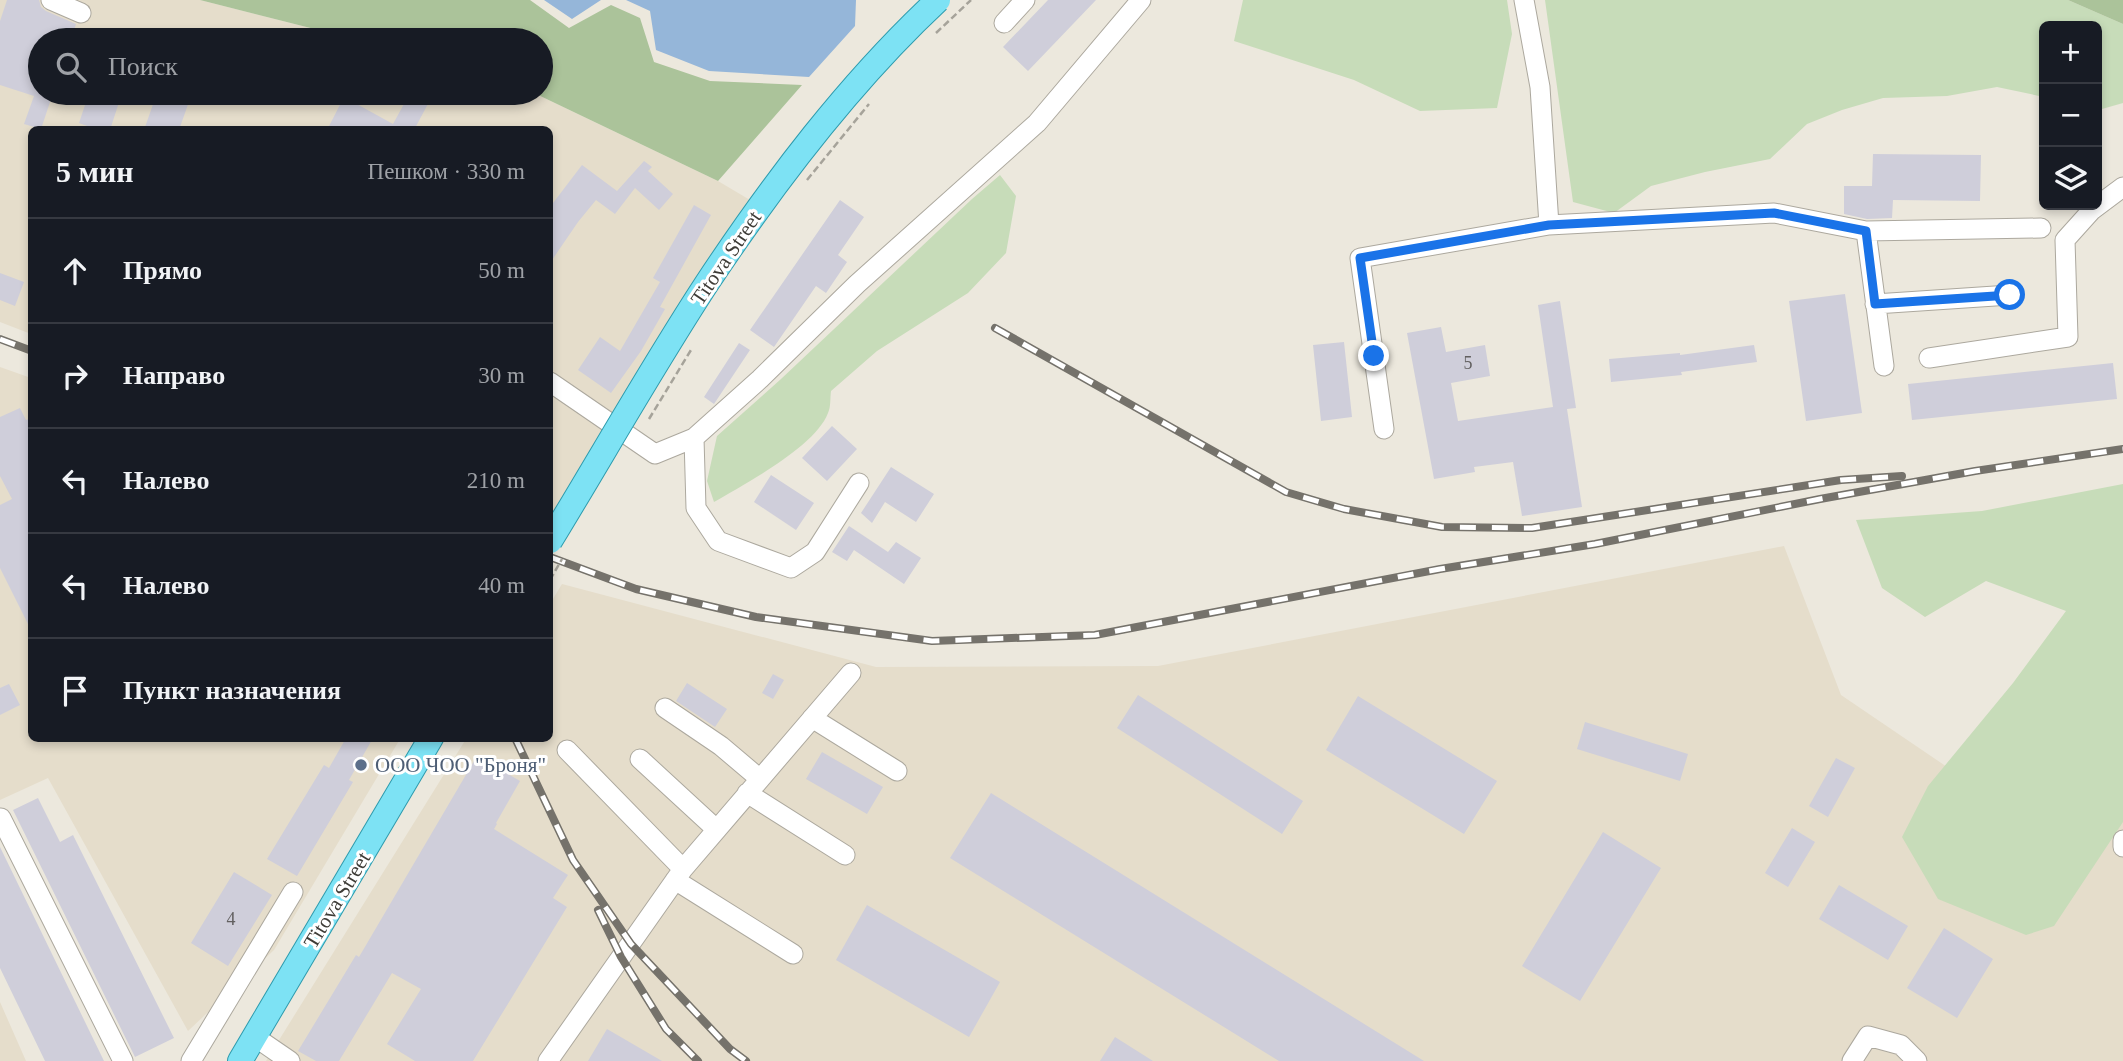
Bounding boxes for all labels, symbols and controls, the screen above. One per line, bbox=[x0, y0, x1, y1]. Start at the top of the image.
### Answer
map controls bbox=[2039, 21, 2102, 210]
button: + bbox=[2039, 21, 2102, 84]
search box bbox=[28, 28, 553, 105]
icon: search bbox=[52, 48, 90, 86]
text: Поиск bbox=[108, 52, 178, 81]
button: − bbox=[2039, 84, 2102, 147]
button: layers bbox=[2039, 147, 2102, 210]
text: 5 мин bbox=[56, 155, 134, 188]
text: Пешком · 330 m bbox=[368, 159, 525, 184]
street label: Titova Street bbox=[686, 206, 766, 310]
icon: ahead bbox=[56, 252, 94, 290]
text: Прямо bbox=[123, 256, 202, 285]
text: 50 m bbox=[478, 258, 525, 283]
route start bbox=[1994, 279, 2025, 310]
route end bbox=[1358, 340, 1389, 371]
house number: 5 bbox=[1464, 353, 1473, 373]
icon: right bbox=[56, 357, 94, 395]
text: Направо bbox=[123, 361, 225, 390]
text: 30 m bbox=[478, 363, 525, 388]
icon: left bbox=[56, 462, 94, 500]
text: Налево bbox=[123, 466, 209, 495]
text: 210 m bbox=[467, 468, 525, 493]
icon: left bbox=[56, 567, 94, 605]
text: Налево bbox=[123, 571, 209, 600]
text: 40 m bbox=[478, 573, 525, 598]
icon: arrive bbox=[56, 672, 94, 710]
text: Пункт назначения bbox=[123, 676, 341, 705]
place label: ООО ЧОО "Броня" bbox=[375, 753, 546, 777]
marker: ООО ЧОО "Броня" bbox=[353, 757, 369, 773]
street label: Titova Street bbox=[299, 847, 375, 953]
house number: 4 bbox=[227, 909, 236, 929]

